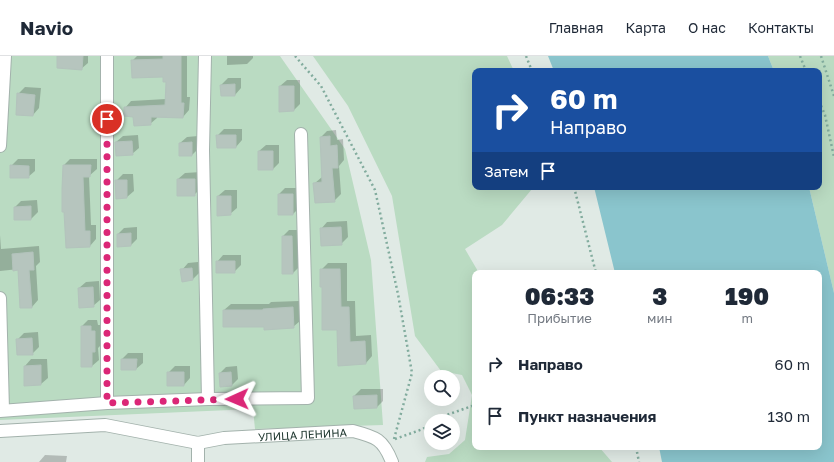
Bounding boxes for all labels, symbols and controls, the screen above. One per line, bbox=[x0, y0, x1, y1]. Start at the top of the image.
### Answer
text: Navio bbox=[20, 16, 73, 39]
text: Главная bbox=[549, 19, 603, 36]
text: Карта bbox=[625, 19, 666, 36]
text: О нас bbox=[688, 19, 726, 36]
text: Контакты bbox=[748, 19, 814, 36]
text: 60 m bbox=[550, 82, 617, 115]
icon: right bbox=[484, 84, 536, 136]
pin bbox=[90, 102, 124, 136]
icon: arrive bbox=[96, 108, 118, 130]
text: Направо bbox=[550, 116, 627, 138]
icon: arrive bbox=[537, 160, 559, 182]
text: Затем bbox=[484, 162, 529, 180]
text: 06:33 bbox=[525, 281, 594, 310]
text: 3 bbox=[652, 281, 667, 310]
text: 190 bbox=[725, 281, 769, 310]
text: Прибытие bbox=[527, 310, 592, 326]
text: мин bbox=[647, 310, 672, 326]
text: m bbox=[741, 310, 753, 326]
icon: right bbox=[484, 353, 506, 375]
text: Направо bbox=[518, 355, 583, 373]
text: 60 m bbox=[775, 355, 810, 373]
map controls bbox=[424, 370, 460, 450]
button: search bbox=[424, 370, 460, 406]
position arrow bbox=[216, 378, 258, 420]
icon: arrive bbox=[484, 405, 506, 427]
text: Пункт назначения bbox=[518, 407, 656, 425]
text: 130 m bbox=[768, 407, 810, 425]
button: layers bbox=[424, 414, 460, 450]
street label: УЛИЦА ЛЕНИНА bbox=[258, 425, 348, 443]

